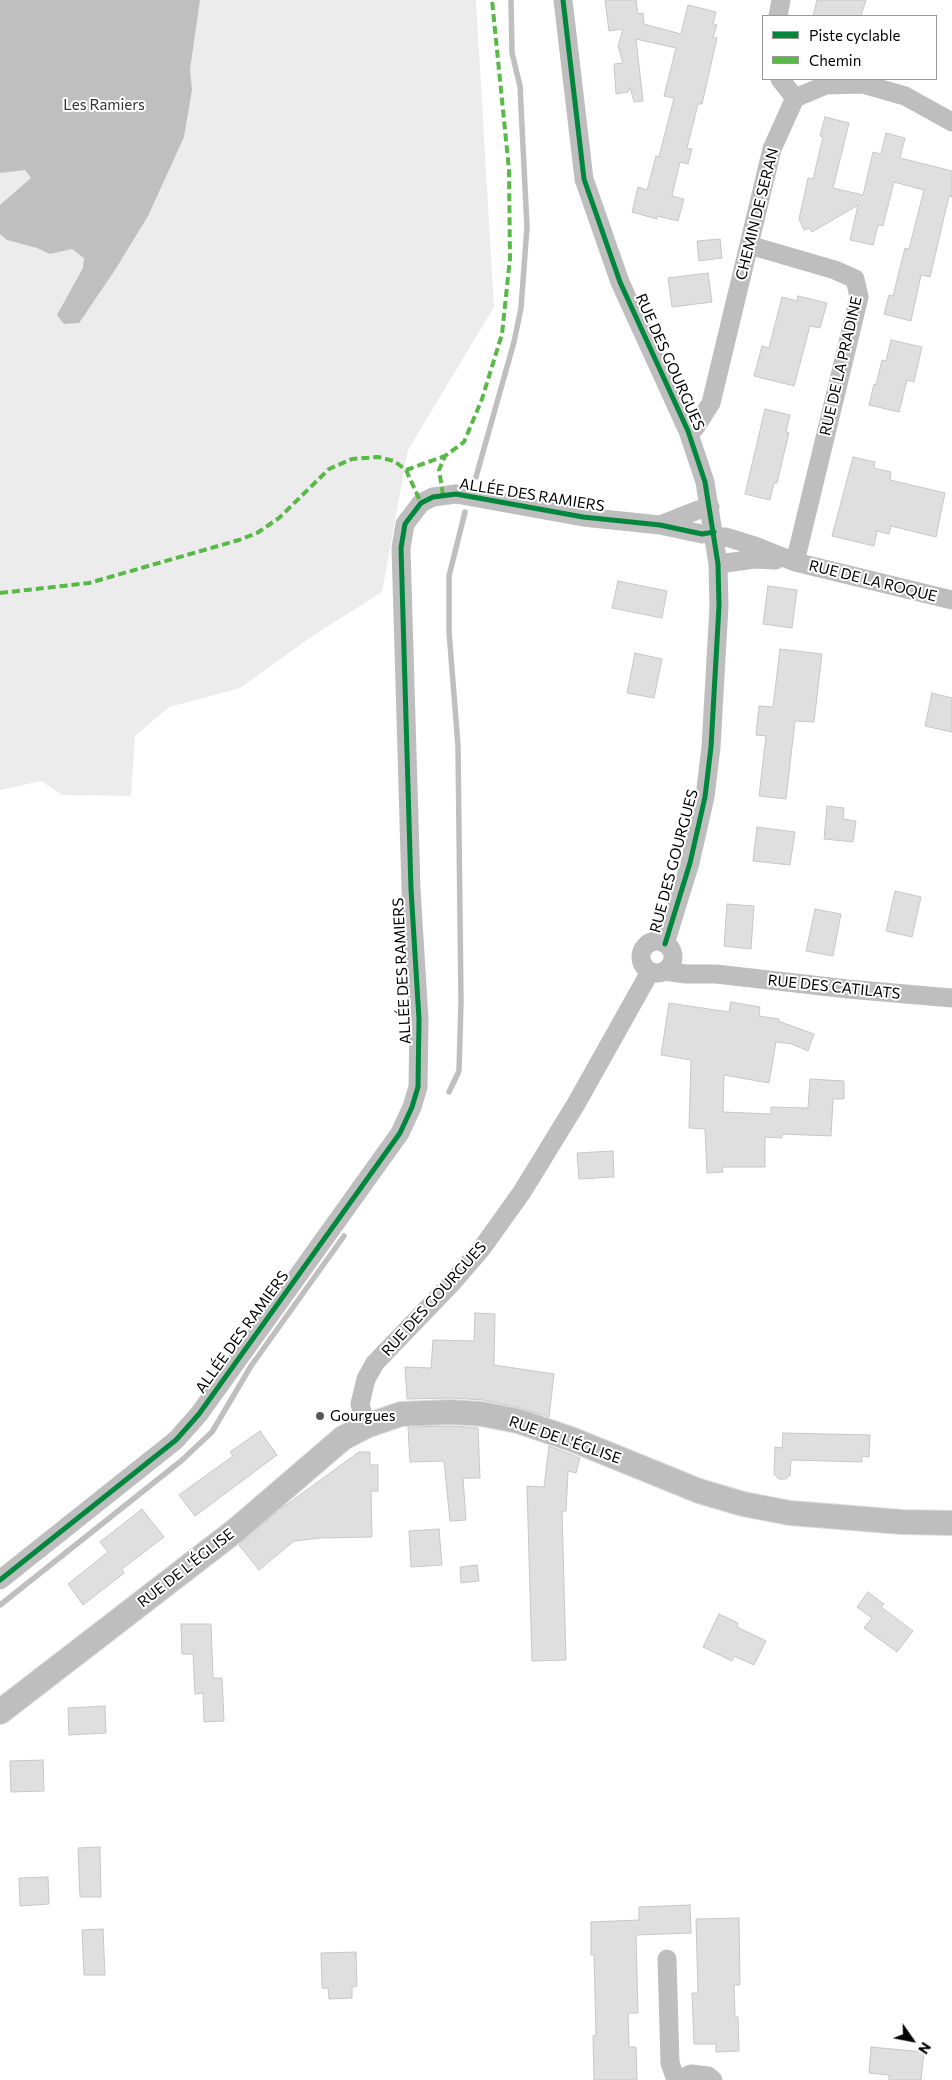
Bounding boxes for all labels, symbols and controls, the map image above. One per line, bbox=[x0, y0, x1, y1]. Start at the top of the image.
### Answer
legend bbox=[762, 15, 937, 80]
text: Piste cyclable bbox=[809, 26, 900, 44]
text: Chemin bbox=[809, 51, 861, 69]
park label: Les Ramiers bbox=[63, 96, 145, 114]
street label: CHEMIN DE SERAN bbox=[732, 146, 782, 282]
street label: RUE DES GOURGUES bbox=[632, 291, 708, 433]
street label: RUE DE LA PRADINE bbox=[816, 295, 866, 437]
street label: ALLÉE DES RAMIERS bbox=[458, 475, 606, 515]
street label: RUE DE LA ROQUE bbox=[807, 556, 939, 606]
street label: RUE DES GOURGUES bbox=[646, 787, 702, 935]
street label: ALLÉE DES RAMIERS bbox=[389, 897, 415, 1045]
street label: RUE DES CATILATS bbox=[767, 971, 901, 1003]
street label: RUE DES GOURGUES bbox=[378, 1238, 490, 1360]
street label: ALLÉE DES RAMIERS bbox=[192, 1267, 292, 1397]
place label: Gourgues bbox=[330, 1407, 396, 1425]
marker: Gourgues bbox=[314, 1410, 326, 1422]
street label: RUE DE L'ÉGLISE bbox=[507, 1412, 623, 1468]
street label: RUE DE L'ÉGLISE bbox=[134, 1525, 238, 1611]
north arrow bbox=[887, 2015, 937, 2065]
text: N bbox=[915, 2039, 935, 2057]

